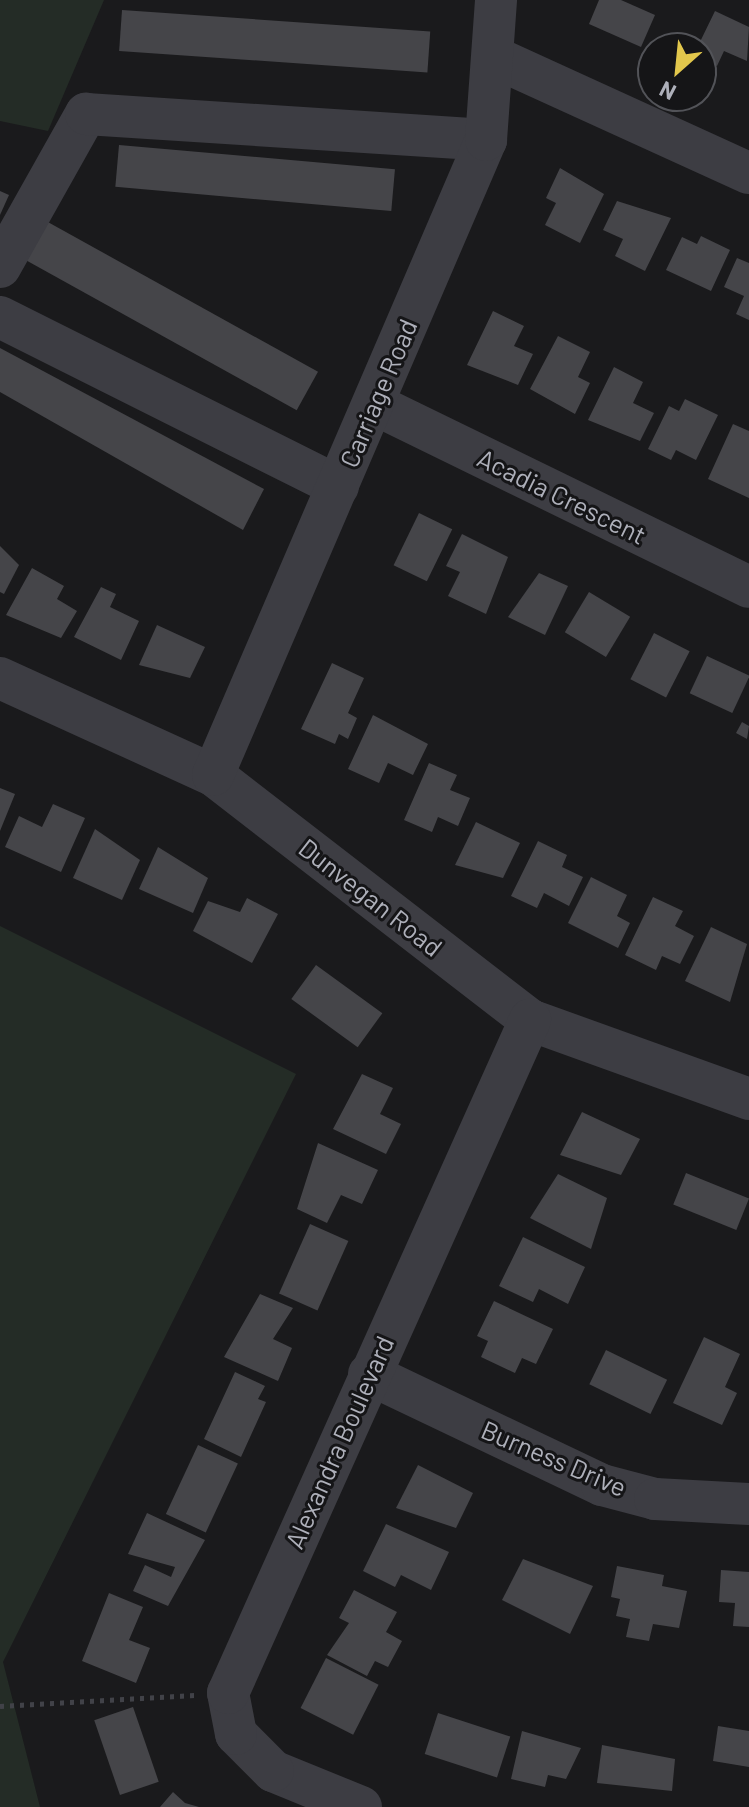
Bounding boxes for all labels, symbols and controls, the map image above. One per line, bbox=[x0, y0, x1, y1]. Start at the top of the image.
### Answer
north arrow bbox=[637, 32, 717, 112]
text: N bbox=[655, 77, 679, 107]
street label: Carriage Road bbox=[333, 314, 423, 472]
street label: Acadia Crescent bbox=[473, 442, 651, 550]
street label: Dunvegan Road bbox=[293, 831, 449, 963]
street label: Alexandra Boulevard bbox=[278, 1331, 400, 1553]
street label: Burness Drive bbox=[477, 1413, 631, 1503]

